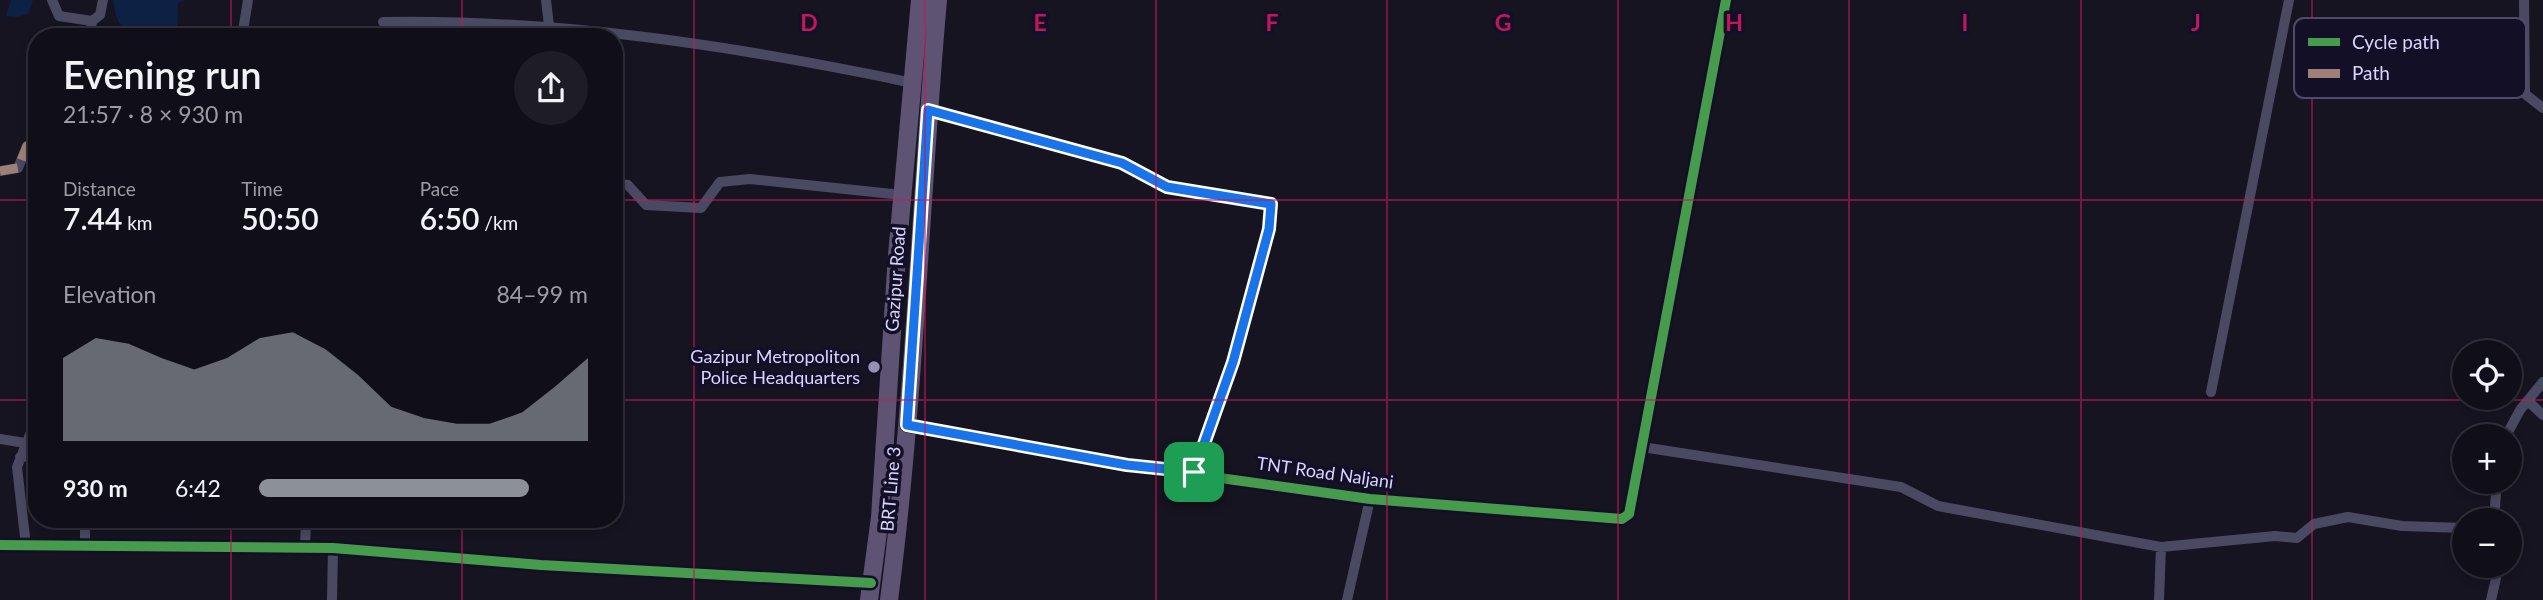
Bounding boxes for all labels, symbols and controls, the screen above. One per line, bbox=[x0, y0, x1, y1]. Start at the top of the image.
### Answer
text: D bbox=[800, 8, 818, 36]
text: E bbox=[1033, 8, 1047, 36]
text: F bbox=[1265, 8, 1279, 36]
text: G bbox=[1495, 8, 1511, 36]
text: H bbox=[1725, 8, 1743, 36]
text: I bbox=[1962, 8, 1968, 36]
text: J bbox=[2191, 8, 2201, 36]
legend bbox=[2294, 18, 2526, 98]
text: Cycle path bbox=[2352, 30, 2440, 53]
text: Evening run bbox=[63, 51, 262, 97]
button: share bbox=[514, 51, 588, 125]
text: Path bbox=[2352, 61, 2390, 84]
text: 21:57 · 8 × 930 m bbox=[63, 100, 243, 128]
text: Distance bbox=[63, 177, 136, 200]
text: Time bbox=[241, 177, 283, 200]
text: Pace bbox=[420, 177, 459, 200]
text: 7.44 bbox=[63, 200, 122, 236]
text: 50:50 bbox=[241, 200, 319, 236]
text: 6:50 bbox=[420, 200, 479, 236]
text: km bbox=[122, 211, 152, 234]
text: /km bbox=[479, 211, 518, 234]
street label: Gazipur Road bbox=[880, 226, 910, 332]
text: Elevation bbox=[63, 280, 156, 308]
text: 84–99 m bbox=[496, 280, 588, 308]
map controls bbox=[2452, 340, 2522, 578]
button: locate bbox=[2452, 340, 2522, 410]
place label: Gazipur Metropoliton Police Headquarters bbox=[690, 345, 860, 388]
marker: Gazipur Metropoliton Police Headquarters bbox=[866, 359, 882, 375]
button: + bbox=[2452, 424, 2522, 494]
pin bbox=[1164, 442, 1224, 502]
street label: BRT Line 3 bbox=[875, 445, 905, 532]
street label: TNT Road Naljani bbox=[1255, 452, 1395, 492]
icon: arrive bbox=[1175, 453, 1213, 491]
text: 930 m bbox=[63, 474, 128, 502]
text: 6:42 bbox=[175, 474, 221, 502]
button: − bbox=[2452, 508, 2522, 578]

